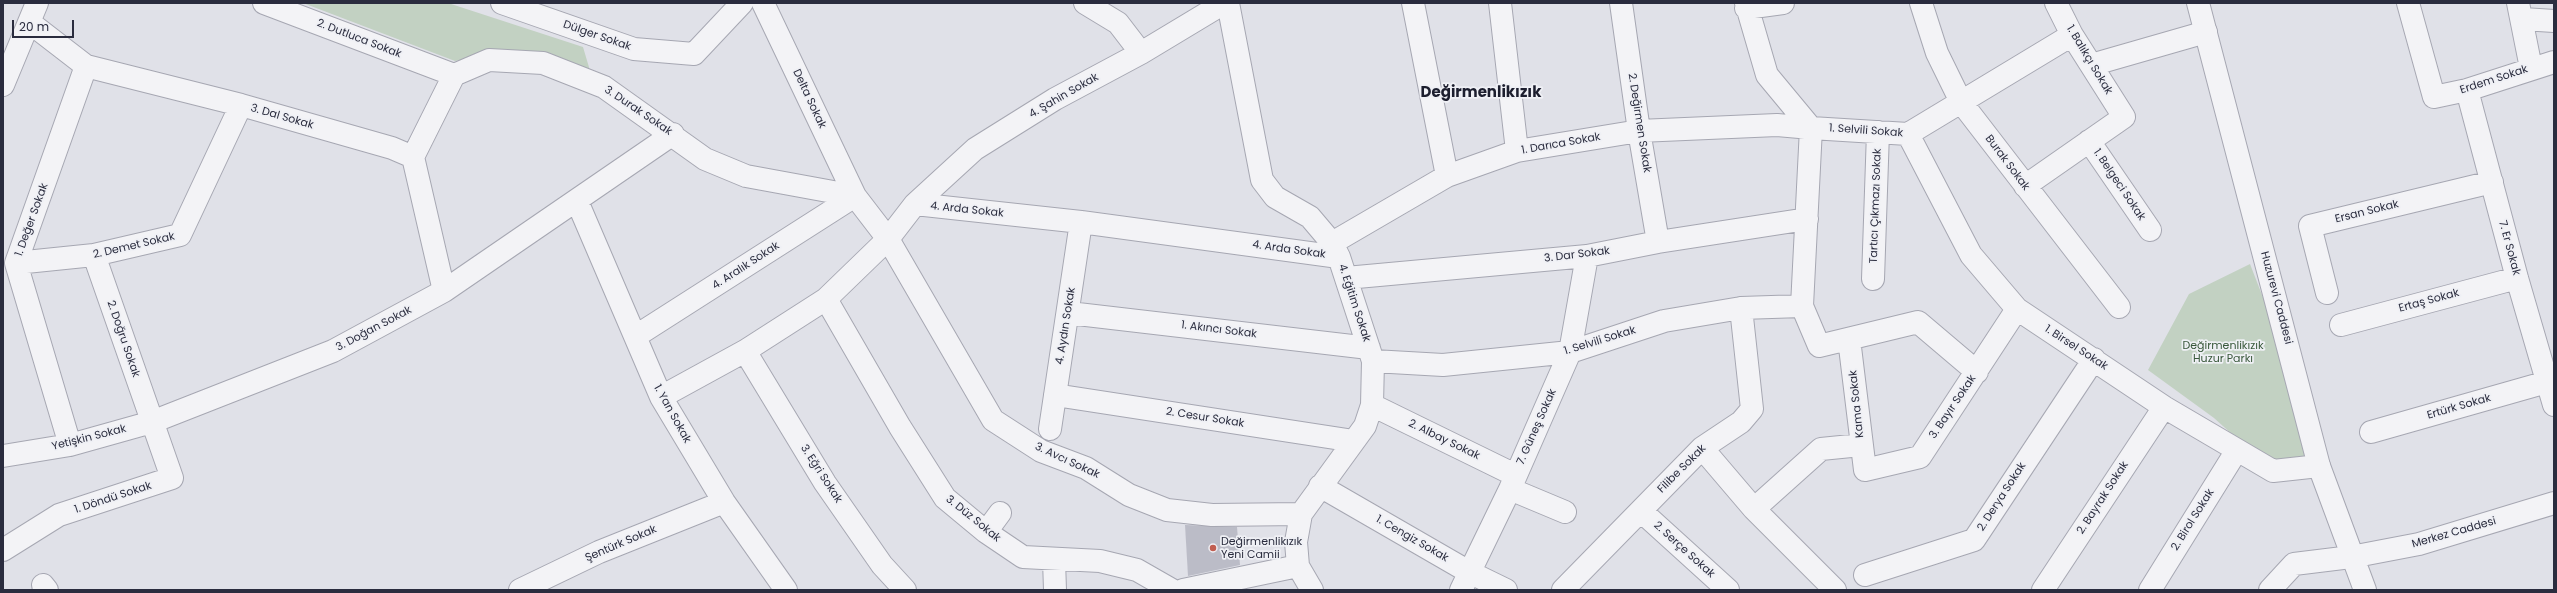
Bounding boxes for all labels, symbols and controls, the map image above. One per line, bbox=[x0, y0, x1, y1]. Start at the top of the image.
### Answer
scale bar bbox=[14, 12, 76, 38]
street label: 2. Dutluca Sokak bbox=[315, 17, 403, 61]
text: 20 m bbox=[19, 18, 49, 35]
street label: Dülger Sokak bbox=[561, 18, 633, 54]
street label: 1. Balıkçı Sokak bbox=[2063, 23, 2115, 97]
street label: Erdem Sokak bbox=[2458, 63, 2530, 97]
street label: Delta Sokak bbox=[790, 67, 828, 131]
street label: 4. Şahin Sokak bbox=[1027, 71, 1101, 121]
street label: 2. Değirmen Sokak bbox=[1625, 72, 1653, 174]
street label: 3. Durak Sokak bbox=[602, 83, 674, 139]
district label: Değirmenlikızık bbox=[1421, 84, 1541, 102]
street label: 3. Dal Sokak bbox=[249, 102, 315, 132]
street label: 1. Selvili Sokak bbox=[1829, 122, 1903, 140]
street label: 1. Darıca Sokak bbox=[1520, 131, 1602, 157]
street label: Burak Sokak bbox=[1982, 133, 2032, 193]
street label: 1. Belgeci Sokak bbox=[2090, 147, 2148, 223]
street label: Tartıcı Çıkmazı Sokak bbox=[1867, 148, 1885, 264]
street label: 1. Değer Sokak bbox=[13, 182, 51, 258]
street label: Ersan Sokak bbox=[2334, 198, 2400, 226]
street label: 4. Arda Sokak bbox=[930, 200, 1004, 220]
street label: 7. Er Sokak bbox=[2495, 219, 2523, 277]
street label: 2. Demet Sokak bbox=[92, 230, 176, 262]
street label: 4. Arda Sokak bbox=[1252, 238, 1326, 262]
street label: 4. Aralık Sokak bbox=[710, 239, 782, 293]
street label: 3. Dar Sokak bbox=[1543, 244, 1611, 266]
street label: Huzurevi Caddesi bbox=[2257, 250, 2295, 346]
street label: 4. Eğitim Sokak bbox=[1335, 262, 1373, 344]
street label: 4. Aydın Sokak bbox=[1053, 286, 1079, 366]
street label: Ertaş Sokak bbox=[2397, 287, 2461, 315]
street label: 2. Doğru Sokak bbox=[104, 299, 142, 379]
street label: 3. Doğan Sokak bbox=[334, 304, 414, 354]
street label: 1. Akıncı Sokak bbox=[1180, 319, 1258, 341]
street label: 1. Birsel Sokak bbox=[2042, 323, 2110, 373]
street label: 1. Selvili Sokak bbox=[1563, 324, 1637, 358]
park label: Değirmenlikızık Huzur Parkı bbox=[2182, 339, 2264, 365]
street label: Kama Sokak bbox=[1847, 370, 1867, 438]
street label: 3. Bayır Sokak bbox=[1927, 373, 1979, 441]
street label: 1. Yan Sokak bbox=[651, 382, 693, 446]
street label: 7. Güneş Sokak bbox=[1514, 387, 1560, 467]
street label: Ertürk Sokak bbox=[2426, 392, 2492, 422]
street label: 2. Cesur Sokak bbox=[1165, 405, 1245, 431]
street label: 2. Albay Sokak bbox=[1406, 417, 1482, 463]
street label: Yetişkin Sokak bbox=[50, 422, 128, 454]
street label: 3. Avcı Sokak bbox=[1033, 440, 1101, 482]
street label: 3. Eğri Sokak bbox=[797, 442, 845, 506]
street label: Filibe Sokak bbox=[1655, 442, 1709, 496]
street label: 2. Bayrak Sokak bbox=[2074, 459, 2132, 537]
street label: 2. Derya Sokak bbox=[1975, 460, 2029, 534]
street label: 1. Döndü Sokak bbox=[73, 479, 153, 517]
street label: 2. Birol Sokak bbox=[2169, 487, 2217, 553]
street label: 3. Düz Sokak bbox=[943, 493, 1003, 545]
street label: 1. Cengiz Sokak bbox=[1373, 513, 1451, 565]
street label: Merkez Caddesi bbox=[2410, 515, 2498, 551]
street label: 2. Serçe Sokak bbox=[1651, 519, 1717, 581]
street label: Şentürk Sokak bbox=[583, 523, 659, 565]
place label: Değirmenlikızık Yeni Camii bbox=[1221, 535, 1302, 561]
marker: Değirmenlikızık Yeni Camii bbox=[1208, 543, 1218, 553]

